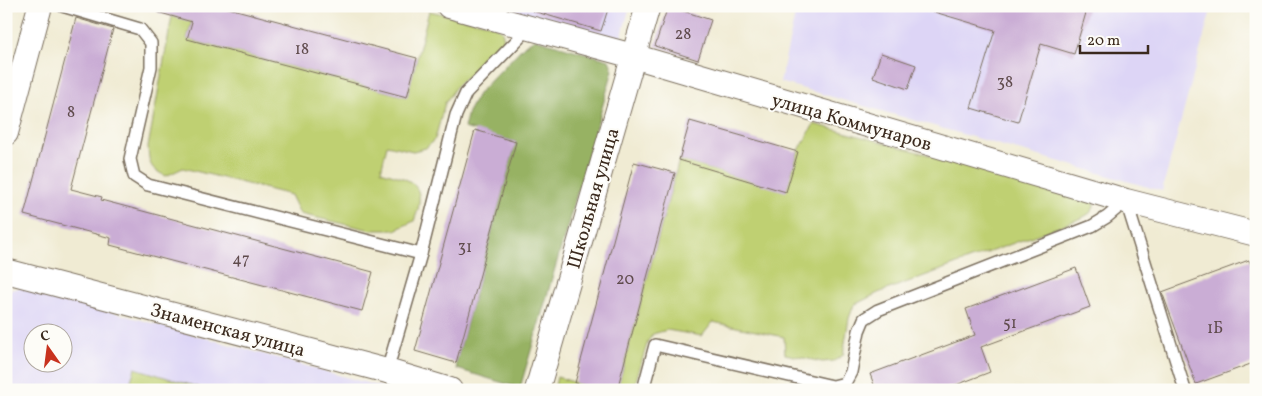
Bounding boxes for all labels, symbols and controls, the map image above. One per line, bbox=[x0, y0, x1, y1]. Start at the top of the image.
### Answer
scale bar bbox=[1080, 22, 1147, 54]
house number: 28 bbox=[675, 24, 691, 46]
text: 20 m bbox=[1087, 31, 1120, 52]
house number: 18 bbox=[295, 39, 309, 61]
house number: 38 bbox=[997, 72, 1013, 94]
street label: улица Коммунаров bbox=[768, 88, 935, 158]
house number: 8 bbox=[67, 102, 75, 124]
street label: Школьная улица bbox=[561, 125, 627, 272]
house number: 31 bbox=[458, 237, 472, 259]
house number: 47 bbox=[232, 249, 250, 271]
house number: 20 bbox=[616, 269, 634, 291]
street label: Знаменская улица bbox=[147, 298, 308, 364]
house number: 51 bbox=[1003, 313, 1017, 335]
house number: 1Б bbox=[1207, 318, 1223, 340]
north arrow bbox=[22, 324, 72, 374]
text: С bbox=[39, 327, 52, 347]

